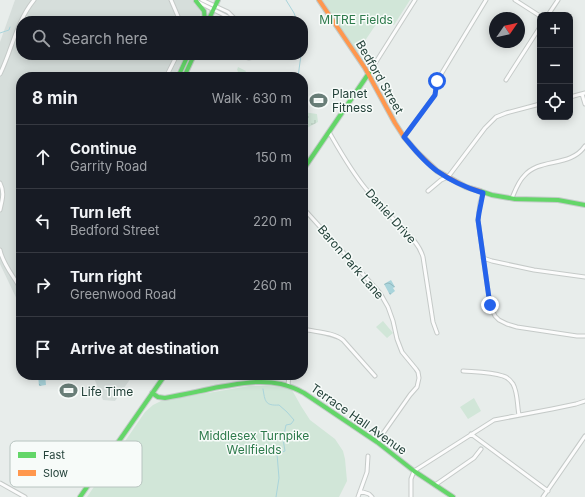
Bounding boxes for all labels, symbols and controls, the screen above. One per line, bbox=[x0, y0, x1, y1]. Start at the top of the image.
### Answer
park label: MITRE Fields bbox=[319, 12, 393, 27]
north arrow bbox=[489, 12, 525, 48]
map controls bbox=[537, 12, 573, 120]
button: + bbox=[537, 12, 573, 48]
search box bbox=[16, 16, 308, 60]
icon: search bbox=[30, 27, 52, 49]
text: Search here bbox=[62, 29, 148, 48]
street label: Bedford Street bbox=[353, 38, 407, 116]
button: − bbox=[537, 48, 573, 84]
route start bbox=[428, 72, 446, 90]
button: locate bbox=[537, 84, 573, 120]
place label: Planet Fitness bbox=[332, 86, 373, 115]
text: 8 min bbox=[32, 88, 78, 108]
text: Walk · 630 m bbox=[212, 90, 292, 106]
sports icon: Planet Fitness bbox=[309, 90, 329, 110]
text: Continue bbox=[70, 139, 137, 158]
icon: ahead bbox=[32, 146, 54, 168]
text: 150 m bbox=[256, 149, 292, 165]
text: Garrity Road bbox=[70, 158, 147, 174]
street label: Daniel Drive bbox=[363, 186, 419, 246]
text: Turn left bbox=[70, 203, 131, 222]
icon: left bbox=[32, 210, 54, 232]
text: 220 m bbox=[253, 213, 292, 229]
text: Bedford Street bbox=[70, 222, 159, 238]
street label: Baron Park Lane bbox=[315, 222, 387, 302]
text: Turn right bbox=[70, 267, 142, 286]
icon: right bbox=[32, 274, 54, 296]
text: 260 m bbox=[253, 277, 292, 293]
text: Greenwood Road bbox=[70, 286, 176, 302]
route end bbox=[481, 296, 499, 314]
icon: arrive bbox=[32, 338, 54, 360]
text: Arrive at destination bbox=[70, 339, 219, 358]
street label: Terrace Hall Avenue bbox=[308, 380, 410, 458]
sports icon: Life Time bbox=[58, 381, 78, 401]
place label: Life Time bbox=[81, 384, 133, 399]
park label: Middlesex Turnpike Wellfields bbox=[199, 428, 309, 457]
legend bbox=[10, 441, 142, 487]
text: Fast bbox=[43, 448, 65, 462]
text: Slow bbox=[43, 466, 68, 480]

